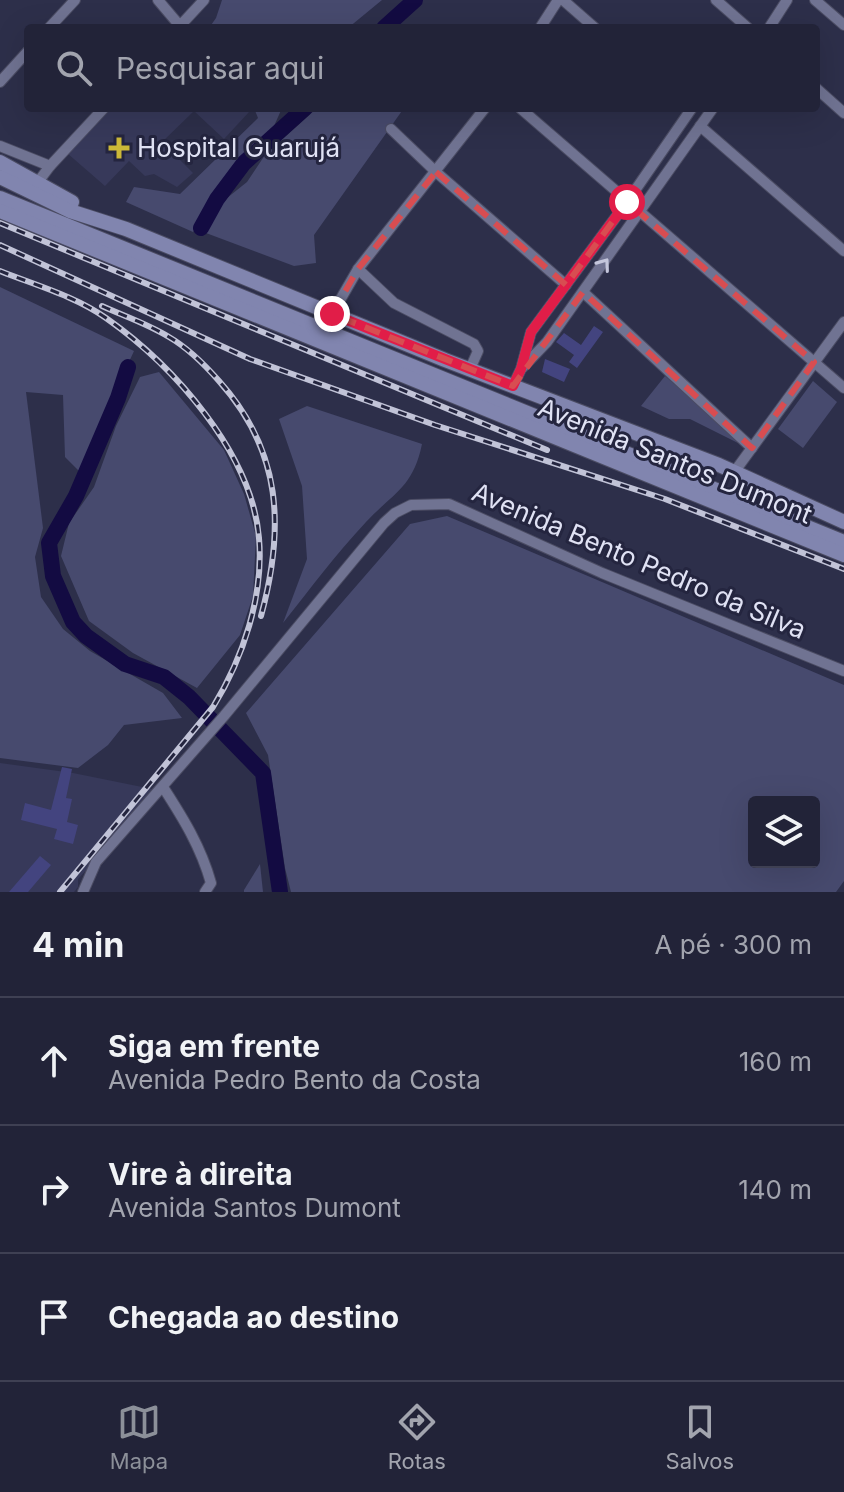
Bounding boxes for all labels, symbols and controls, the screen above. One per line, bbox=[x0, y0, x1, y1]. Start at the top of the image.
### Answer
search box bbox=[24, 24, 820, 112]
icon: search bbox=[52, 46, 96, 90]
text: Pesquisar aqui bbox=[116, 50, 324, 86]
place label: Hospital Guarujá bbox=[137, 132, 340, 163]
marker: Hospital Guarujá bbox=[108, 137, 130, 159]
route start bbox=[609, 184, 645, 220]
one-way arrow bbox=[594, 258, 608, 273]
route end bbox=[314, 296, 350, 332]
street label: Avenida Santos Dumont bbox=[534, 391, 817, 530]
street label: Avenida Bento Pedro da Silva bbox=[468, 476, 811, 645]
map controls bbox=[748, 796, 820, 868]
button: layers bbox=[748, 796, 820, 868]
text: 4 min bbox=[32, 924, 124, 965]
text: A pé · 300 m bbox=[655, 929, 812, 960]
text: Siga em frente bbox=[108, 1028, 320, 1064]
icon: ahead bbox=[32, 1039, 76, 1083]
text: 160 m bbox=[739, 1046, 812, 1077]
text: Avenida Pedro Bento da Costa bbox=[108, 1064, 481, 1095]
text: Vire à direita bbox=[108, 1156, 293, 1192]
icon: right bbox=[32, 1167, 76, 1211]
text: 140 m bbox=[738, 1174, 812, 1205]
text: Avenida Santos Dumont bbox=[108, 1192, 401, 1223]
icon: arrive bbox=[32, 1295, 76, 1339]
text: Chegada ao destino bbox=[108, 1299, 399, 1335]
tab: Mapa bbox=[110, 1400, 168, 1474]
tab: Rotas bbox=[388, 1400, 446, 1474]
tab: Salvos bbox=[666, 1400, 734, 1474]

